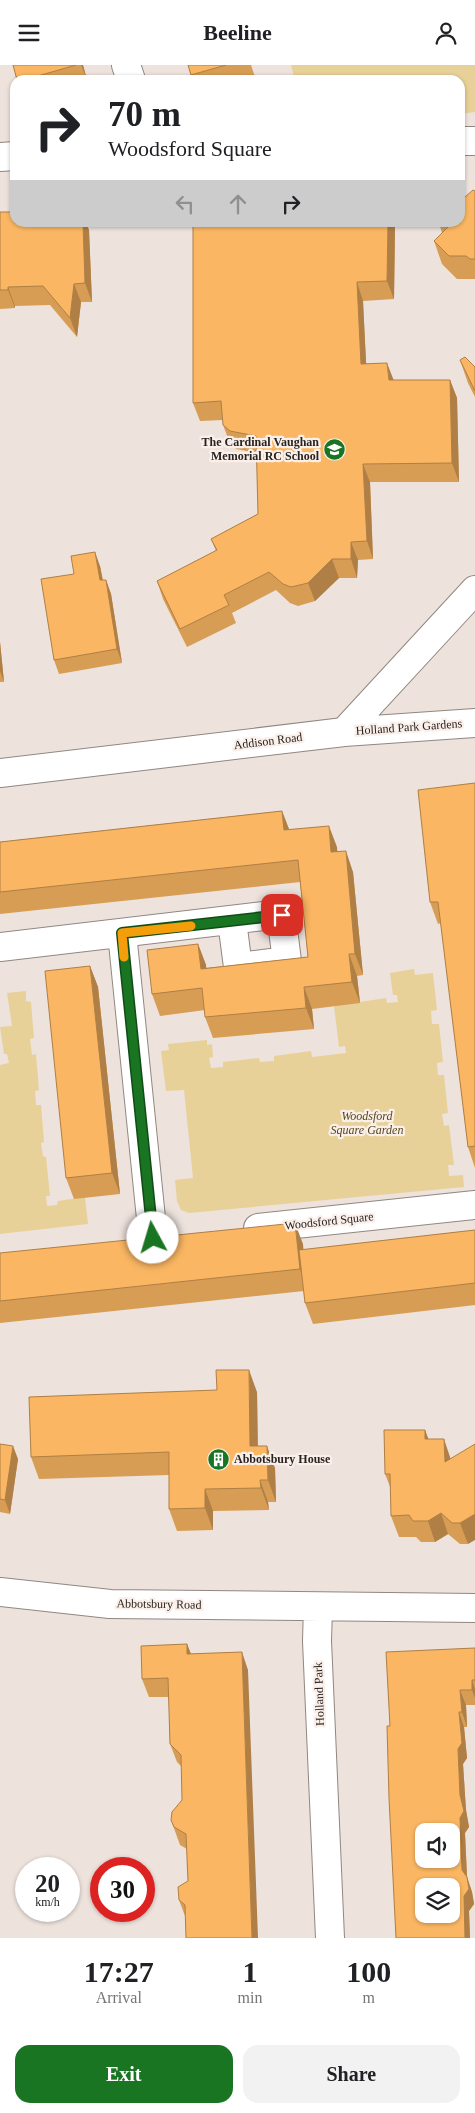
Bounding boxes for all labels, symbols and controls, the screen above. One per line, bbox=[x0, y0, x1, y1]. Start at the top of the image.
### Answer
icon: menu bbox=[15, 19, 43, 47]
icon: person bbox=[432, 19, 460, 47]
text: Beeline bbox=[203, 20, 272, 45]
icon: right bbox=[25, 95, 90, 160]
text: 70 m bbox=[108, 95, 181, 134]
text: Woodsford Square bbox=[108, 136, 272, 161]
icon: left bbox=[171, 190, 199, 218]
icon: ahead bbox=[224, 190, 252, 218]
icon: right bbox=[277, 190, 305, 218]
place label: The Cardinal Vaughan Memorial RC School bbox=[202, 435, 320, 463]
school or university icon: The Cardinal Vaughan Memorial RC School bbox=[323, 437, 347, 461]
street label: Holland Park Gardens bbox=[355, 716, 463, 738]
street label: Addison Road bbox=[233, 730, 303, 752]
pin bbox=[261, 894, 303, 936]
icon: arrive bbox=[268, 901, 296, 929]
park label: Woodsford Square Garden bbox=[331, 1109, 403, 1137]
street label: Woodsford Square bbox=[284, 1209, 374, 1233]
position arrow bbox=[126, 1211, 178, 1263]
building icon: Abbotsbury House bbox=[206, 1447, 230, 1471]
place label: Abbotsbury House bbox=[234, 1452, 331, 1466]
street label: Abbotsbury Road bbox=[116, 1596, 202, 1612]
street label: Holland Park bbox=[311, 1662, 327, 1726]
map controls bbox=[415, 1823, 460, 1923]
button: sound bbox=[415, 1823, 460, 1868]
speed limit sign: 30 bbox=[90, 1857, 155, 1922]
text: 20 bbox=[35, 1870, 60, 1897]
button: layers bbox=[415, 1878, 460, 1923]
text: km/h bbox=[35, 1895, 60, 1909]
text: 17:27 bbox=[84, 1955, 154, 1988]
text: 1 bbox=[242, 1955, 257, 1988]
text: 100 bbox=[346, 1955, 391, 1988]
text: Arrival bbox=[96, 1989, 142, 2006]
text: min bbox=[238, 1989, 262, 2006]
text: m bbox=[362, 1989, 375, 2006]
button: Exit bbox=[15, 2045, 233, 2103]
button: Share bbox=[243, 2045, 460, 2103]

